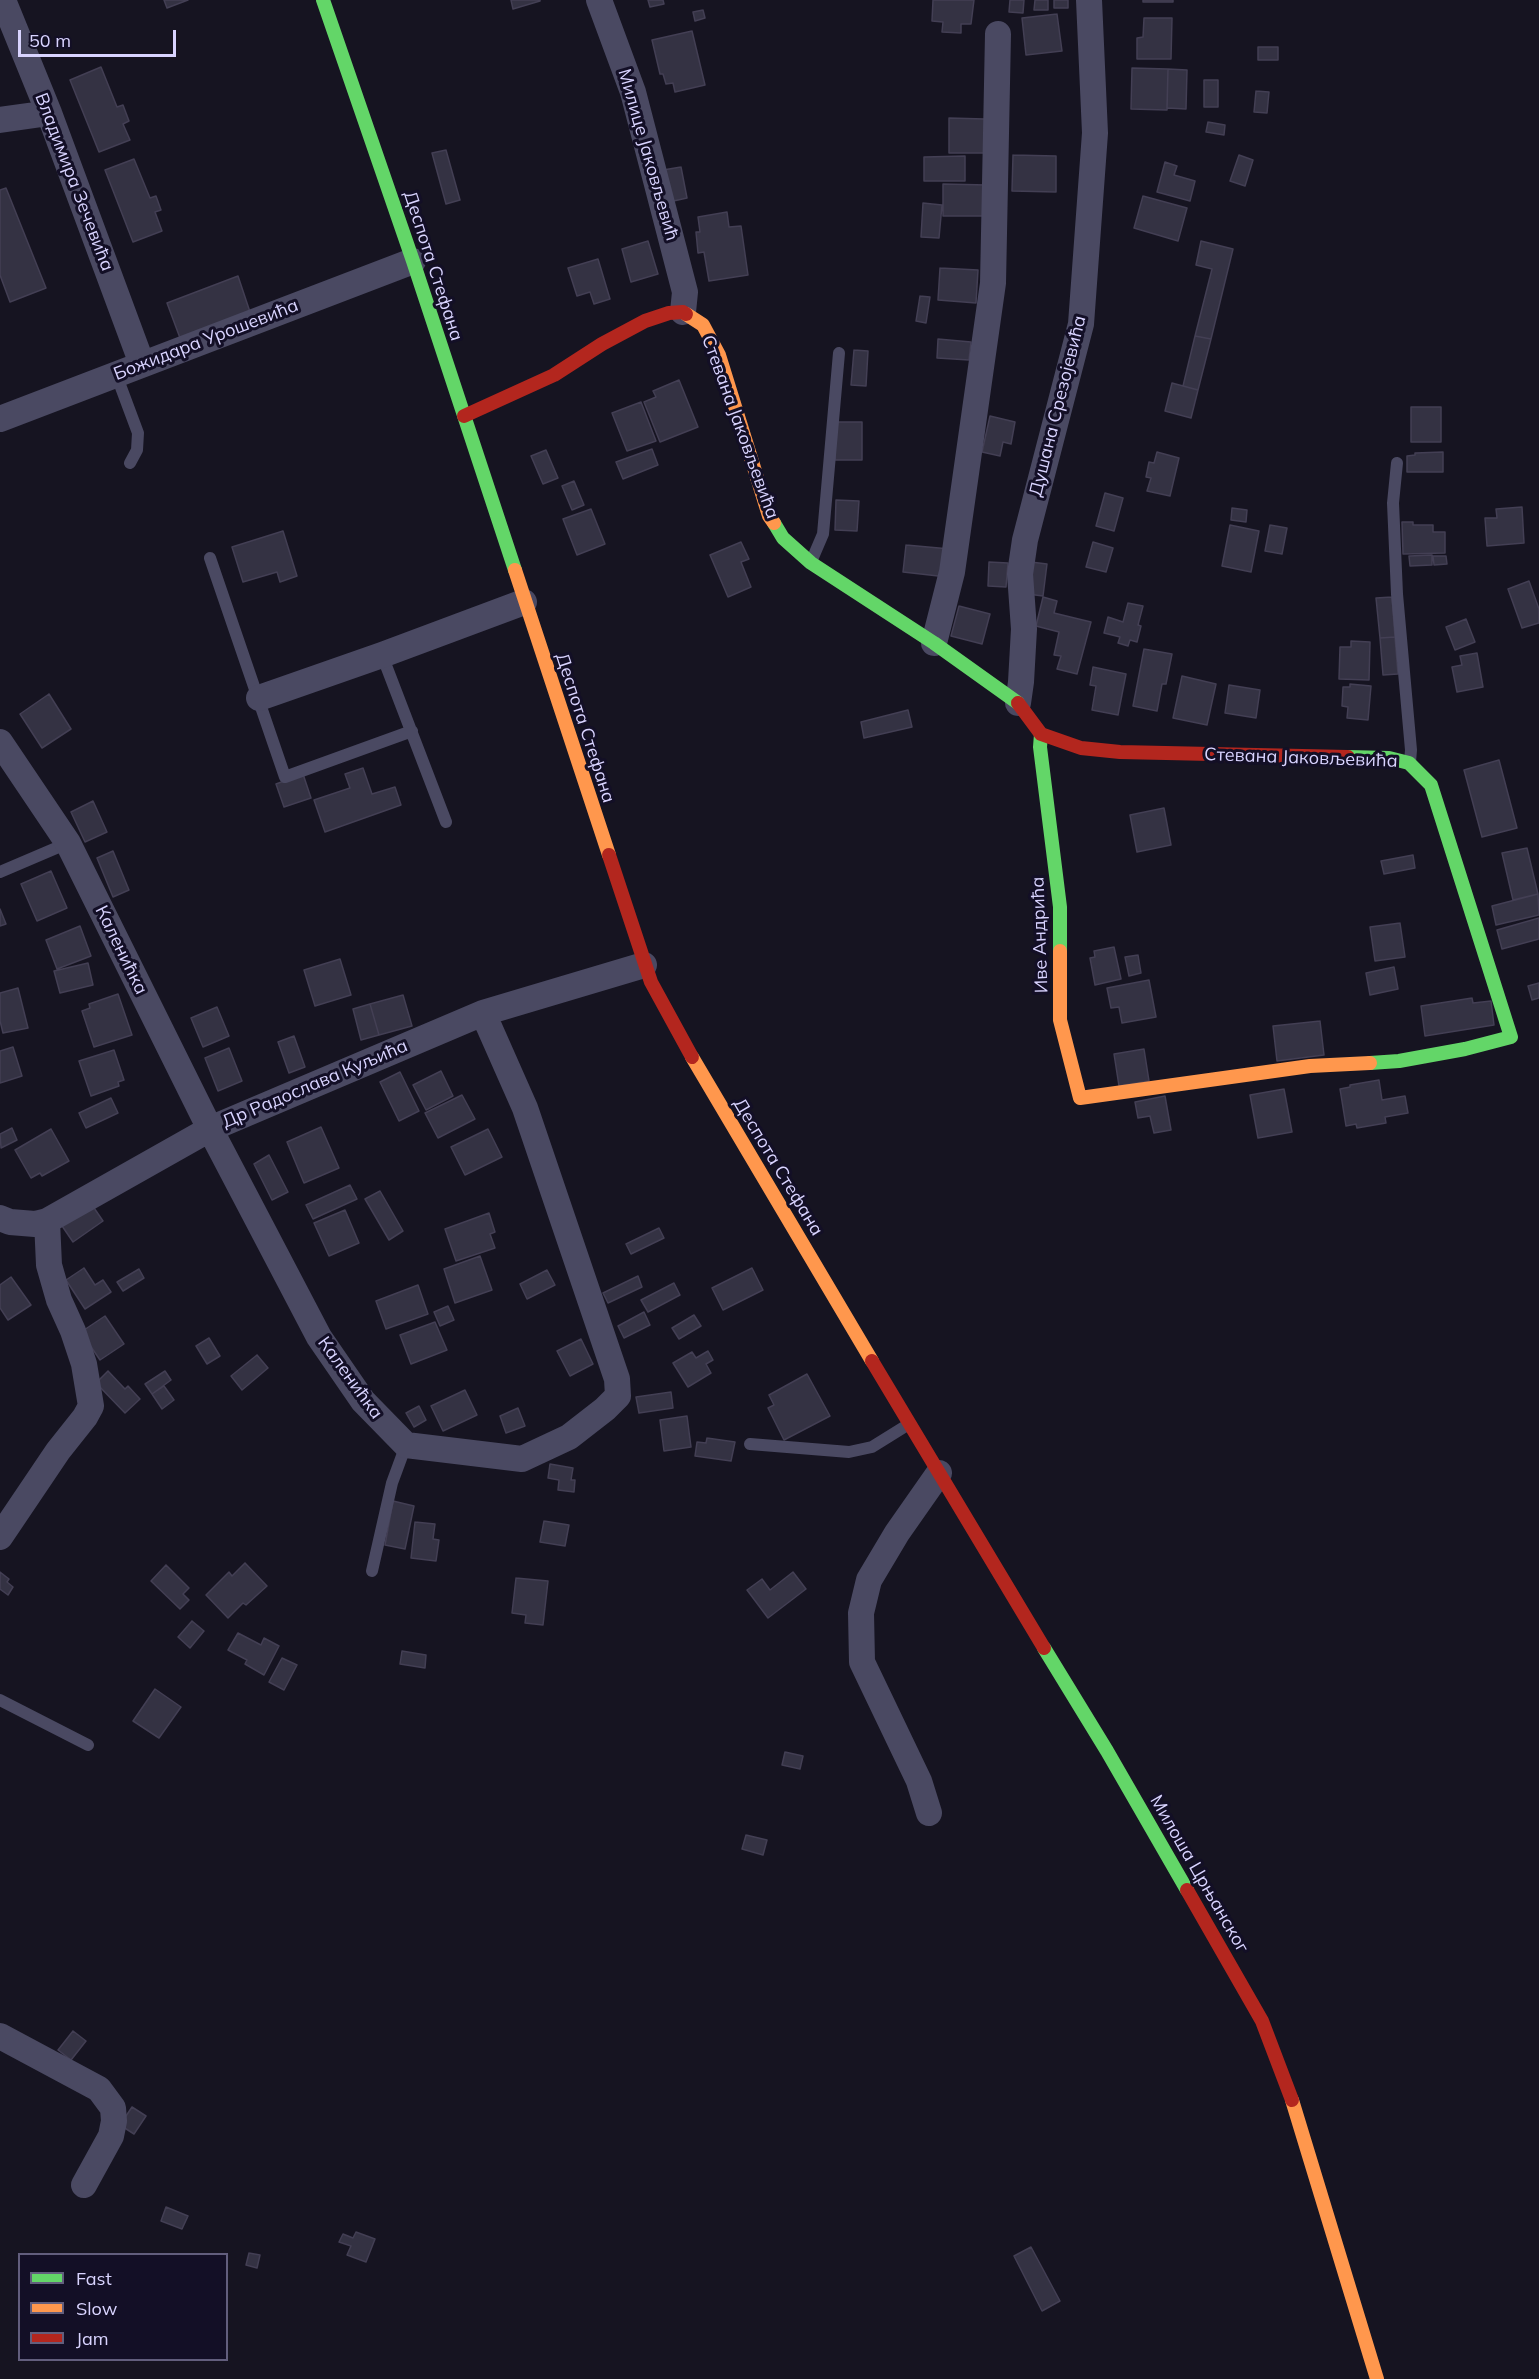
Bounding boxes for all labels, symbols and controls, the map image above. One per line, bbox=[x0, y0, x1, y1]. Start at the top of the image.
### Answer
scale bar bbox=[21, 18, 178, 56]
text: 50 m bbox=[29, 29, 71, 52]
street label: Милице Јаковљевић bbox=[613, 67, 683, 243]
street label: Владимира Зечевића bbox=[30, 90, 118, 274]
street label: Деспота Стефана bbox=[399, 188, 467, 344]
street label: Божидара Урошевића bbox=[111, 295, 301, 385]
street label: Душана Срезојевића bbox=[1025, 313, 1091, 499]
street label: Стевана Јаковљевића bbox=[697, 332, 783, 522]
street label: Деспота Стефана bbox=[551, 650, 619, 806]
street label: Стевана Јаковљевића bbox=[1204, 744, 1398, 772]
street label: Иве Андрића bbox=[1027, 876, 1053, 994]
street label: Каленићка bbox=[90, 902, 152, 998]
street label: Др Радослава Куљића bbox=[219, 1035, 411, 1133]
street label: Деспота Стефана bbox=[728, 1094, 828, 1240]
street label: Каленићка bbox=[313, 1333, 387, 1423]
street label: Милоша Црњанског bbox=[1145, 1791, 1253, 1957]
legend bbox=[18, 2253, 228, 2361]
text: Fast bbox=[76, 2267, 112, 2290]
text: Slow bbox=[76, 2297, 117, 2320]
text: Jam bbox=[76, 2327, 109, 2350]

